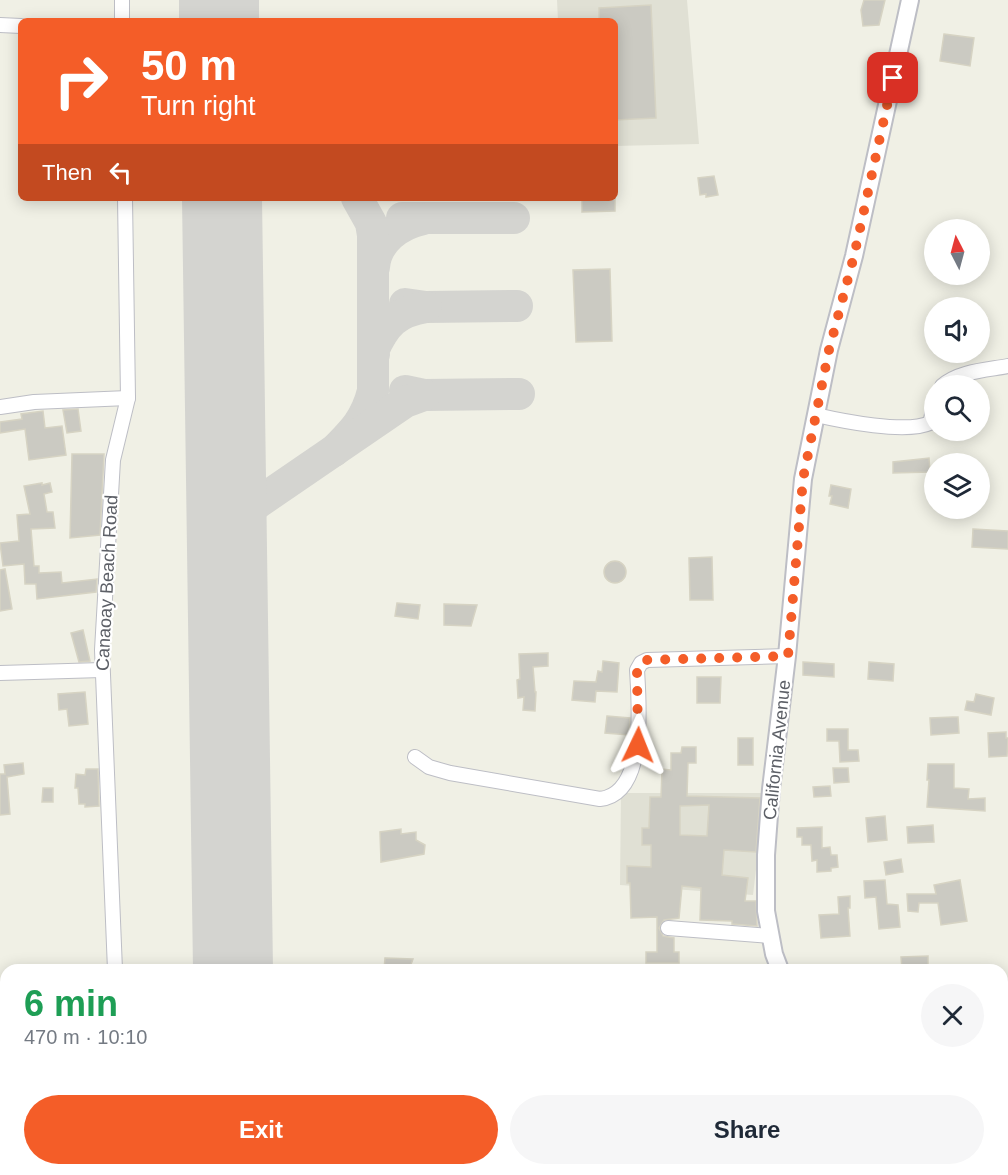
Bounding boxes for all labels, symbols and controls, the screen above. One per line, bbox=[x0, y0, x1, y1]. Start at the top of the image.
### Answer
icon: right bbox=[42, 42, 120, 120]
text: 50 m bbox=[141, 42, 237, 89]
pin bbox=[867, 52, 918, 103]
icon: arrive bbox=[876, 61, 909, 94]
text: Turn right bbox=[141, 91, 256, 121]
icon: left bbox=[104, 156, 137, 189]
text: Then bbox=[42, 160, 92, 185]
north arrow bbox=[924, 219, 990, 285]
map controls bbox=[924, 219, 990, 519]
button: sound bbox=[924, 297, 990, 363]
button: search bbox=[924, 375, 990, 441]
button: layers bbox=[924, 453, 990, 519]
street label: Canaoay Beach Road bbox=[92, 495, 122, 671]
street label: California Avenue bbox=[760, 679, 794, 821]
position arrow bbox=[606, 713, 670, 777]
text: 6 min bbox=[24, 983, 118, 1024]
button: close bbox=[921, 984, 984, 1047]
text: 470 m · 10:10 bbox=[24, 1026, 147, 1048]
button: Exit bbox=[24, 1095, 498, 1164]
button: Share bbox=[510, 1095, 984, 1164]

